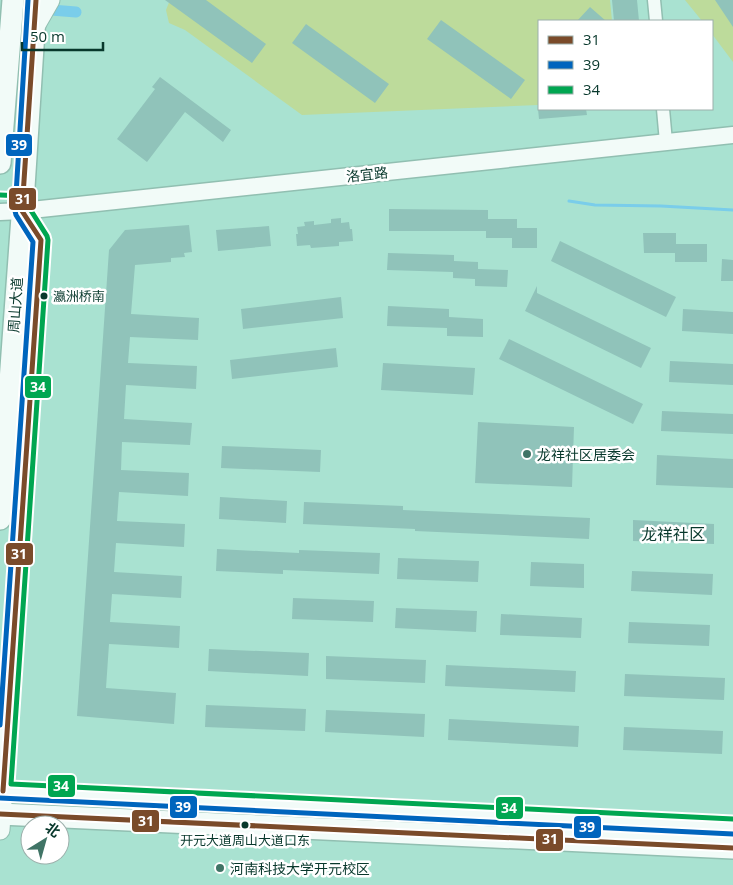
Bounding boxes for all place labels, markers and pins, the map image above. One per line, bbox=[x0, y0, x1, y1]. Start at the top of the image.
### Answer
place label: 瀛洲桥南 bbox=[53, 287, 105, 305]
marker: 瀛洲桥南 bbox=[39, 291, 49, 301]
place label: 龙祥社区居委会 bbox=[537, 445, 635, 464]
marker: 龙祥社区居委会 bbox=[521, 448, 533, 460]
marker: 开元大道周山大道口东 bbox=[240, 820, 250, 830]
place label: 开元大道周山大道口东 bbox=[180, 831, 310, 849]
place label: 河南科技大学开元校区 bbox=[230, 859, 370, 878]
marker: 河南科技大学开元校区 bbox=[214, 862, 226, 874]

